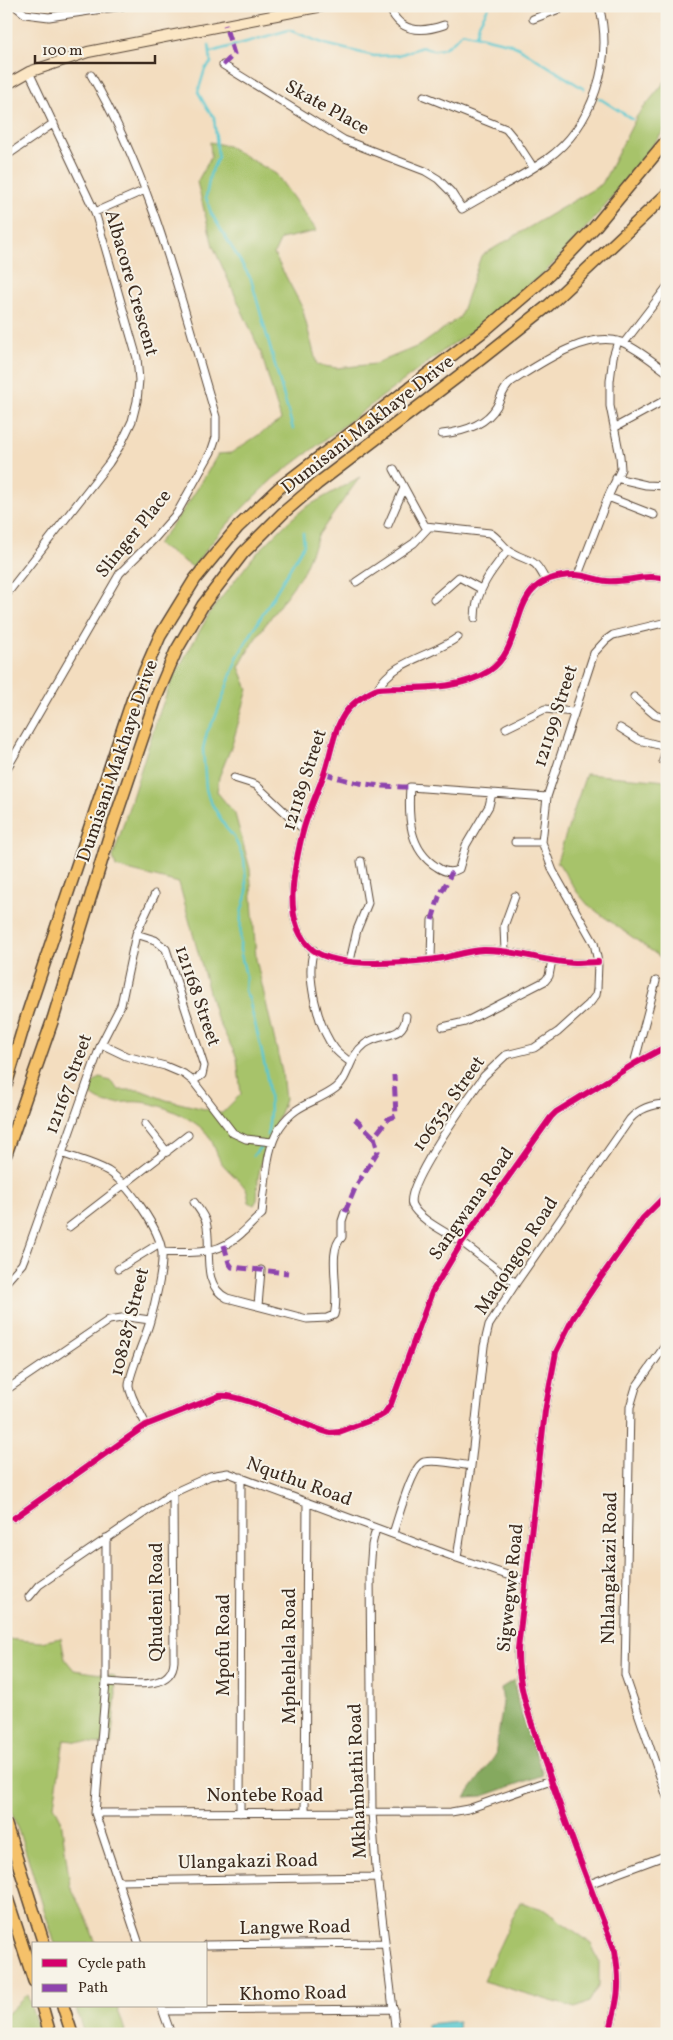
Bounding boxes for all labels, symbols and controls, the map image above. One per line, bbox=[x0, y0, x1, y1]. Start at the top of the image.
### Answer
scale bar bbox=[35, 32, 155, 64]
text: 100 m bbox=[42, 41, 82, 62]
street label: Skate Place bbox=[280, 74, 374, 142]
street label: Albacore Crescent bbox=[98, 207, 164, 360]
street label: Dumisani Makhaye Drive bbox=[276, 349, 460, 501]
street label: Slinger Place bbox=[90, 484, 178, 584]
street label: Dumisani Makhaye Drive bbox=[71, 656, 165, 866]
street label: 121199 Street bbox=[527, 661, 585, 770]
street label: 121189 Street bbox=[276, 726, 334, 834]
street label: 121168 Street bbox=[168, 942, 227, 1050]
street label: 121167 Street bbox=[39, 1030, 99, 1138]
street label: 106352 Street bbox=[406, 1051, 492, 1157]
street label: Sangwana Road bbox=[423, 1142, 521, 1266]
street label: Maqongqo Road bbox=[469, 1192, 565, 1320]
street label: 108287 Street bbox=[104, 1265, 156, 1379]
street label: Nquthu Road bbox=[243, 1451, 355, 1513]
street label: Nhlangakazi Road bbox=[596, 1491, 624, 1645]
street label: Sigwegwe Road bbox=[491, 1522, 531, 1654]
street label: Qhudeni Road bbox=[144, 1542, 170, 1662]
street label: Mphehlela Road bbox=[277, 1588, 303, 1724]
street label: Mpofu Road bbox=[211, 1594, 237, 1696]
street label: Mkhambathi Road bbox=[342, 1703, 374, 1859]
street label: Nontebe Road bbox=[206, 1783, 324, 1809]
street label: Ulangakazi Road bbox=[178, 1848, 318, 1876]
street label: Langwe Road bbox=[239, 1914, 351, 1942]
legend bbox=[32, 1942, 208, 2008]
text: Cycle path bbox=[78, 1954, 146, 1975]
text: Path bbox=[78, 1978, 108, 1999]
street label: Khomo Road bbox=[239, 1980, 347, 2008]

